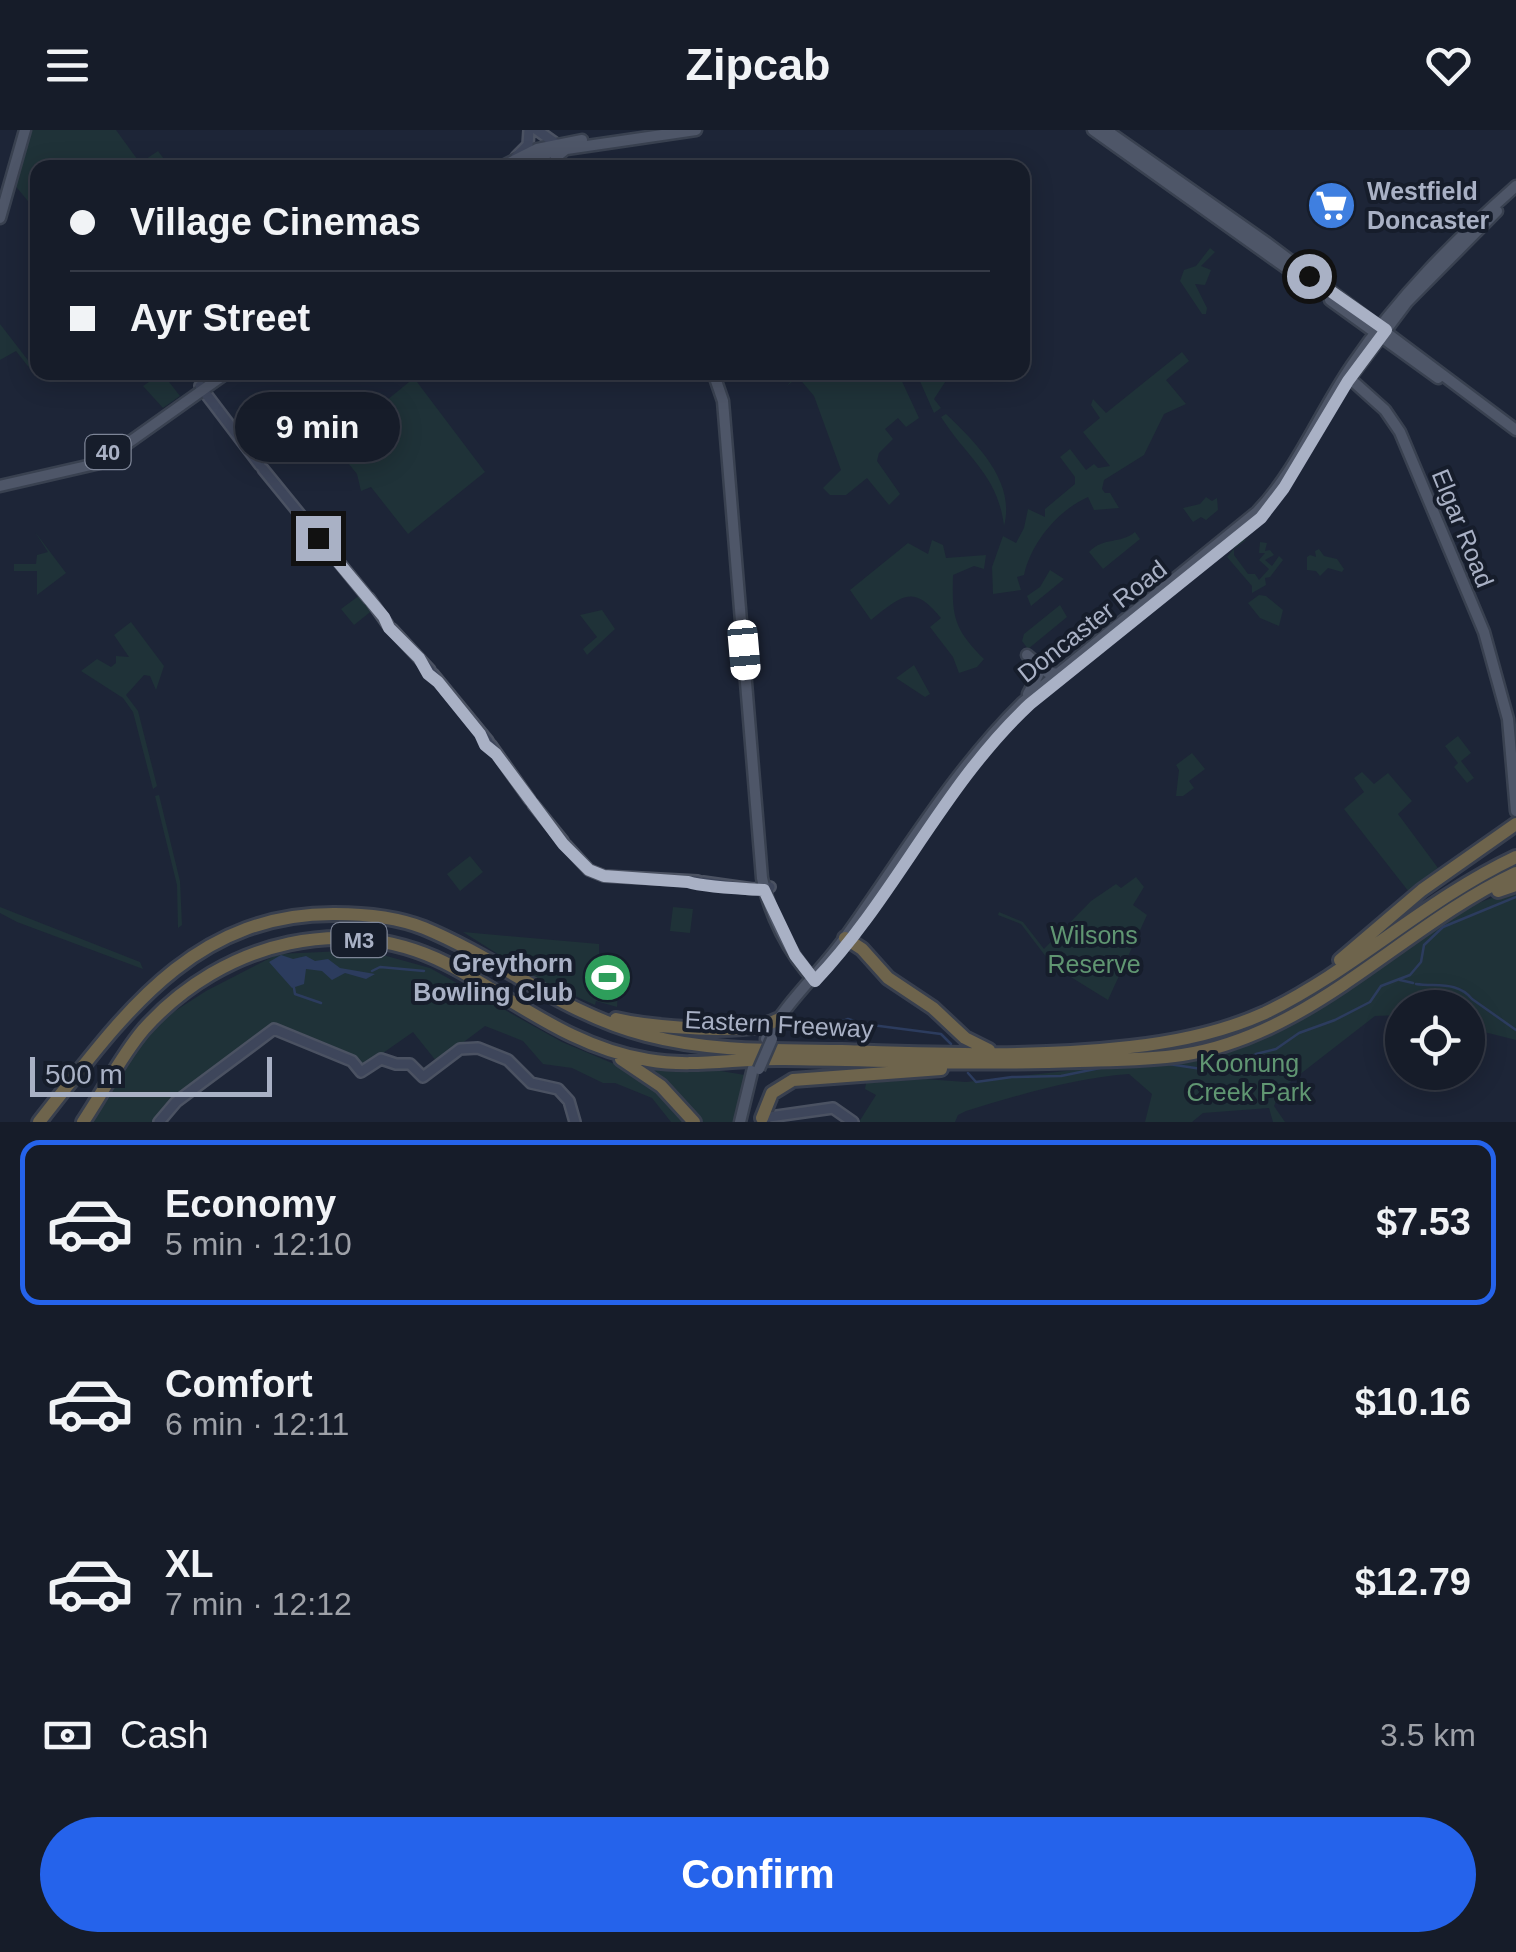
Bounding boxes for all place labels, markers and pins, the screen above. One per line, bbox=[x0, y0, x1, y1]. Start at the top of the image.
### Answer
place label: Westfield Doncaster bbox=[1367, 177, 1490, 234]
supermarket icon: Westfield Doncaster bbox=[1306, 179, 1358, 231]
place label: Greythorn Bowling Club bbox=[413, 949, 573, 1006]
sports icon: Greythorn Bowling Club bbox=[582, 951, 634, 1003]

